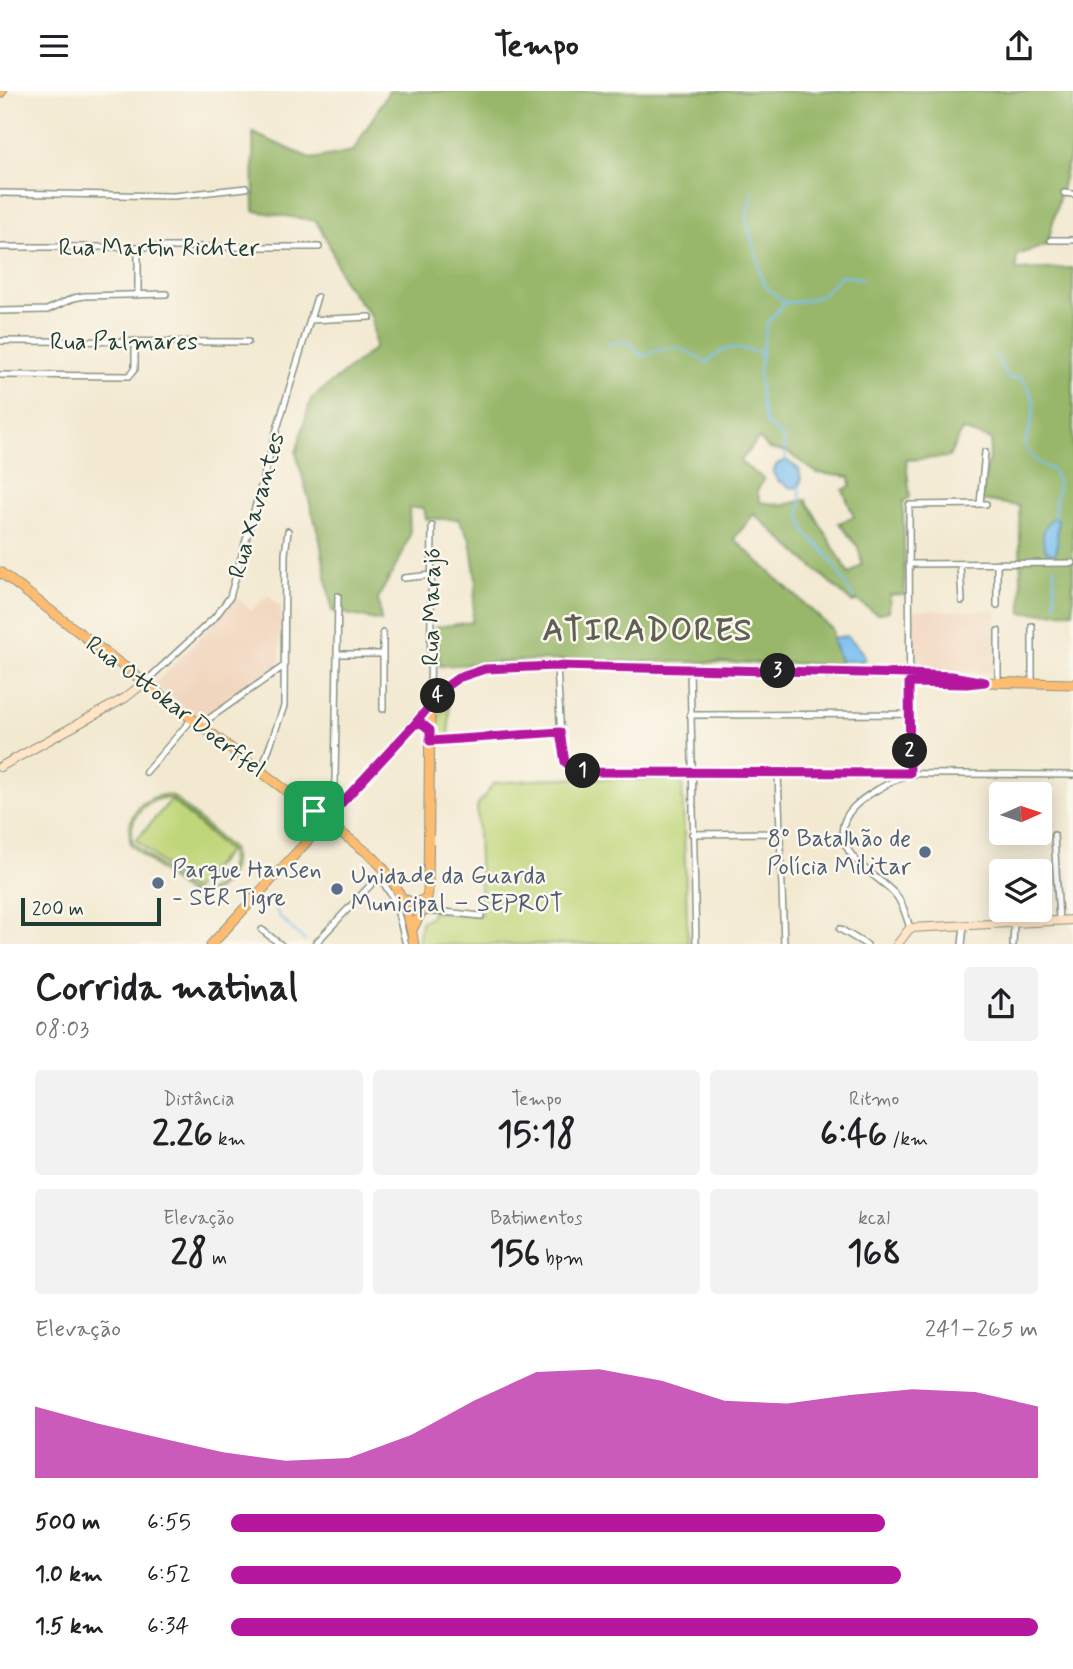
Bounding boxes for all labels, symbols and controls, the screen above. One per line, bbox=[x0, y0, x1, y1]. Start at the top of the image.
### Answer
text: Tempo bbox=[494, 25, 579, 67]
icon: menu bbox=[35, 27, 73, 65]
icon: share bbox=[1000, 27, 1038, 65]
street label: Rua Martin Richter bbox=[59, 233, 259, 264]
street label: Rua Palmares bbox=[50, 327, 198, 358]
street label: Rua Xavantes bbox=[222, 429, 293, 582]
street label: Rua Marajó bbox=[416, 548, 449, 666]
district label: ATIRADORES bbox=[542, 610, 754, 652]
street label: Rua Ottokar Doerffel bbox=[79, 629, 271, 785]
pin: 3 bbox=[760, 653, 796, 689]
text: 3 bbox=[773, 658, 782, 683]
pin: 4 bbox=[420, 679, 456, 713]
text: 4 bbox=[432, 683, 443, 708]
pin: 2 bbox=[892, 733, 928, 769]
text: 2 bbox=[905, 738, 914, 763]
pin: 1 bbox=[566, 753, 600, 789]
text: 1 bbox=[578, 758, 587, 783]
pin bbox=[284, 781, 344, 841]
north arrow bbox=[989, 782, 1052, 845]
map controls bbox=[989, 782, 1052, 922]
icon: arrive bbox=[295, 792, 333, 830]
place label: 8º Batalhão de Polícia Militar bbox=[767, 824, 911, 883]
marker: 8º Batalhão de Polícia Militar bbox=[917, 844, 933, 860]
place label: Parque Hansen - SER Tigre bbox=[172, 855, 322, 914]
button: layers bbox=[989, 859, 1052, 922]
place label: Unidade da Guarda Municipal – SEPROT bbox=[351, 861, 563, 920]
marker: Parque Hansen - SER Tigre bbox=[150, 875, 166, 891]
marker: Unidade da Guarda Municipal – SEPROT bbox=[329, 881, 345, 897]
scale bar bbox=[21, 895, 161, 927]
text: 200 m bbox=[32, 897, 84, 922]
text: Corrida matinal bbox=[35, 964, 298, 1013]
button: share bbox=[964, 967, 1038, 1041]
text: 08:03 bbox=[35, 1015, 89, 1045]
text: Distância bbox=[163, 1087, 235, 1112]
text: Tempo bbox=[511, 1087, 562, 1112]
text: Ritmo bbox=[849, 1087, 899, 1112]
text: 2.26 bbox=[152, 1112, 213, 1158]
text: 15:18 bbox=[497, 1112, 576, 1158]
text: 6:46 bbox=[820, 1112, 887, 1158]
text: km bbox=[213, 1127, 246, 1152]
text: /km bbox=[887, 1127, 928, 1152]
text: Elevação bbox=[163, 1206, 234, 1231]
text: Batimentos bbox=[490, 1206, 583, 1231]
text: kcal bbox=[858, 1206, 890, 1231]
text: 28 bbox=[171, 1231, 207, 1277]
text: 156 bbox=[489, 1231, 540, 1277]
text: 168 bbox=[847, 1231, 901, 1277]
text: m bbox=[207, 1246, 227, 1271]
text: bpm bbox=[540, 1246, 584, 1271]
text: Elevação bbox=[35, 1315, 121, 1345]
text: 241–265 m bbox=[925, 1315, 1038, 1345]
text: 500 m bbox=[35, 1508, 100, 1538]
text: 6:55 bbox=[147, 1508, 191, 1538]
text: 1.0 km bbox=[35, 1560, 103, 1590]
text: 6:52 bbox=[147, 1560, 191, 1590]
text: 1.5 km bbox=[35, 1612, 104, 1642]
text: 6:34 bbox=[147, 1612, 189, 1642]

